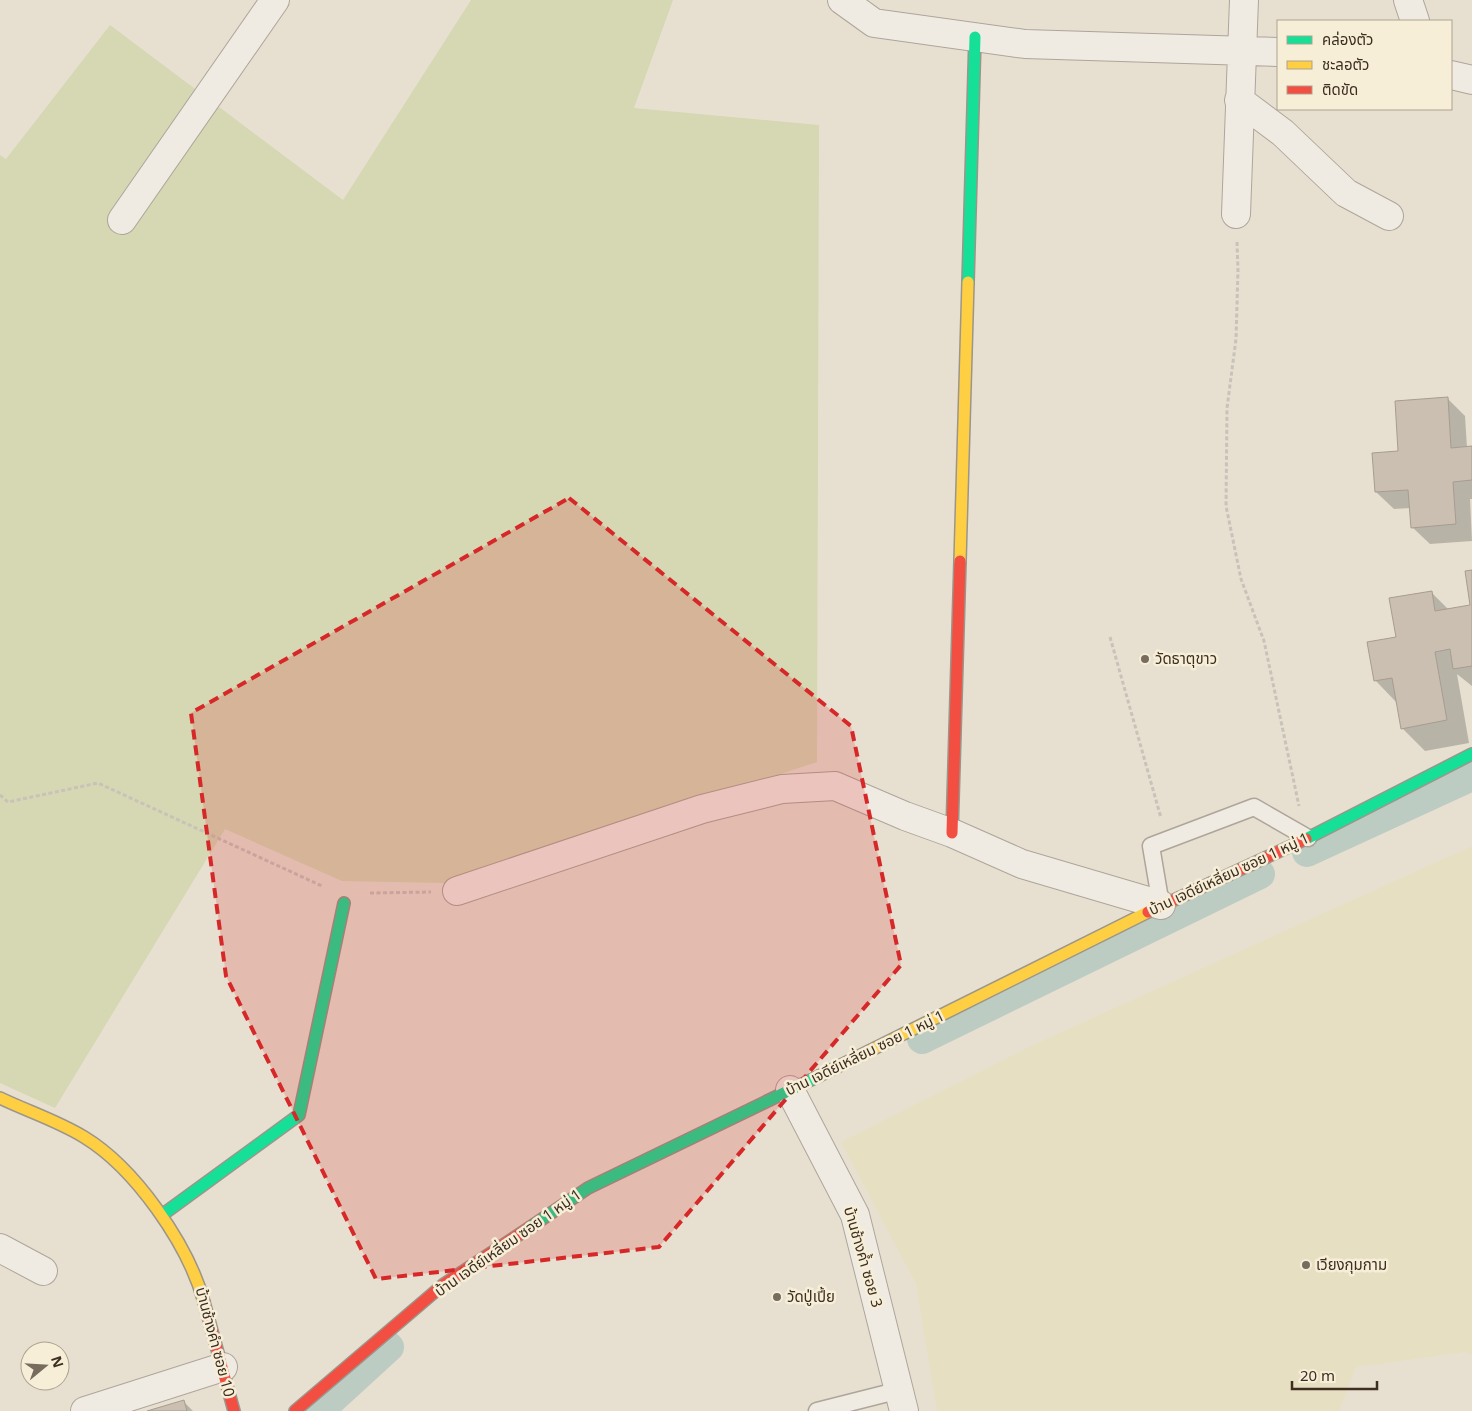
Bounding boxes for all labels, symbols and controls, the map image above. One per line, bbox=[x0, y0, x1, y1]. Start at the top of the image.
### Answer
legend bbox=[1277, 20, 1452, 110]
text: คล่องตัว bbox=[1322, 29, 1373, 52]
text: ชะลอตัว bbox=[1322, 54, 1369, 77]
text: ติดขัด bbox=[1322, 79, 1358, 102]
place label: วัดธาตุขาว bbox=[1155, 648, 1217, 671]
marker: วัดธาตุขาว bbox=[1139, 653, 1151, 665]
street label: บ้าน เจดีย์เหลี่ยม ซอย 1 หมู่ 1 bbox=[1145, 827, 1313, 922]
street label: บ้าน เจดีย์เหลี่ยม ซอย 1 หมู่ 1 bbox=[782, 1005, 949, 1102]
street label: บ้าน เจดีย์เหลี่ยม ซอย 1 หมู่ 1 bbox=[430, 1184, 587, 1303]
street label: บ้านช้างค้ำ ซอย 3 bbox=[837, 1204, 888, 1310]
place label: เวียงกุมกาม bbox=[1316, 1254, 1387, 1277]
marker: เวียงกุมกาม bbox=[1300, 1259, 1312, 1271]
street label: บ้านช้างคำ ซอย 10 bbox=[189, 1285, 240, 1400]
place label: วัดปู่เปี้ย bbox=[787, 1286, 835, 1309]
marker: วัดปู่เปี้ย bbox=[771, 1291, 783, 1303]
north arrow bbox=[20, 1341, 70, 1391]
text: N bbox=[45, 1353, 69, 1371]
scale bar bbox=[1292, 1358, 1377, 1390]
text: 20 m bbox=[1300, 1365, 1335, 1388]

